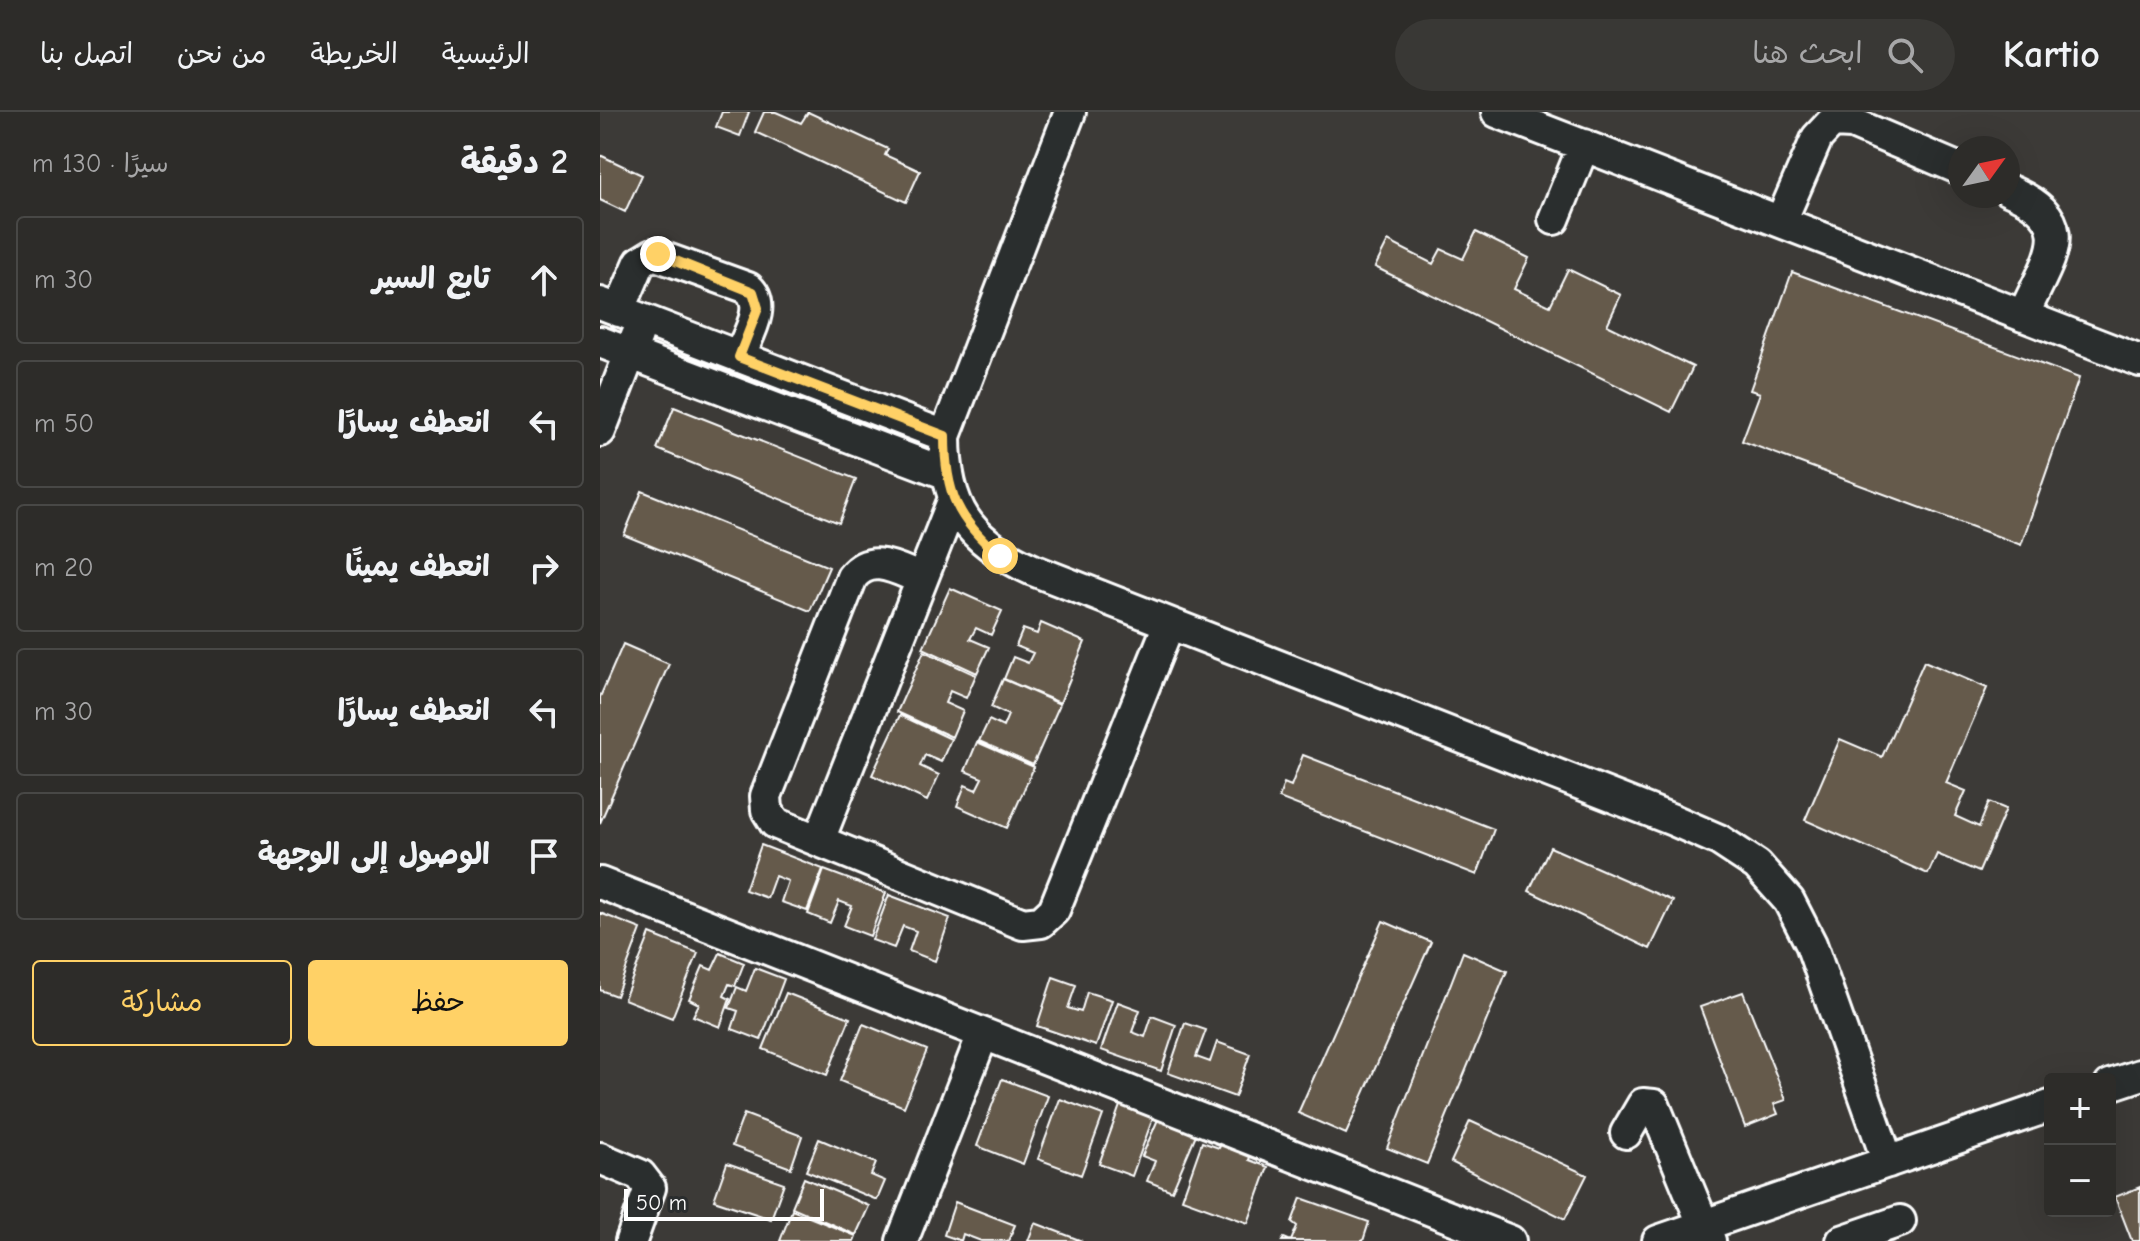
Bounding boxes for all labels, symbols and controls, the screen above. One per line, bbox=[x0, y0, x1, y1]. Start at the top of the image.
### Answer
search box bbox=[1395, 19, 1955, 91]
icon: search bbox=[1883, 33, 1927, 77]
text: Kartio bbox=[2003, 33, 2100, 77]
text: ابحث هنا bbox=[1752, 36, 1863, 71]
text: اتصل بنا bbox=[40, 38, 133, 70]
text: من نحن bbox=[177, 38, 266, 70]
text: الخريطة bbox=[310, 38, 398, 70]
text: الرئيسية bbox=[442, 38, 530, 70]
north arrow bbox=[1948, 136, 2020, 208]
text: 2 دقيقة bbox=[461, 142, 568, 182]
text: سيرًا · 130 m bbox=[32, 149, 169, 179]
route end bbox=[640, 236, 676, 272]
icon: ahead bbox=[522, 258, 566, 302]
text: تابع السير bbox=[372, 261, 490, 296]
text: 30 m bbox=[34, 265, 93, 295]
icon: left bbox=[522, 402, 566, 446]
text: انعطف يسارًا bbox=[338, 405, 490, 440]
text: 50 m bbox=[34, 409, 94, 439]
route start bbox=[982, 538, 1018, 574]
icon: right bbox=[522, 546, 566, 590]
text: انعطف يمينًا bbox=[345, 549, 490, 584]
text: 20 m bbox=[34, 553, 94, 583]
icon: left bbox=[522, 690, 566, 734]
text: انعطف يسارًا bbox=[338, 693, 490, 728]
text: 30 m bbox=[34, 697, 93, 727]
icon: arrive bbox=[522, 834, 566, 878]
text: الوصول إلى الوجهة bbox=[258, 837, 490, 872]
button: مشاركة bbox=[32, 960, 292, 1046]
button: حفظ bbox=[308, 960, 568, 1046]
map controls bbox=[2044, 1073, 2116, 1217]
button: + bbox=[2044, 1073, 2116, 1145]
button: − bbox=[2044, 1145, 2116, 1217]
scale bar bbox=[624, 1185, 824, 1221]
text: 50 m bbox=[636, 1190, 687, 1216]

